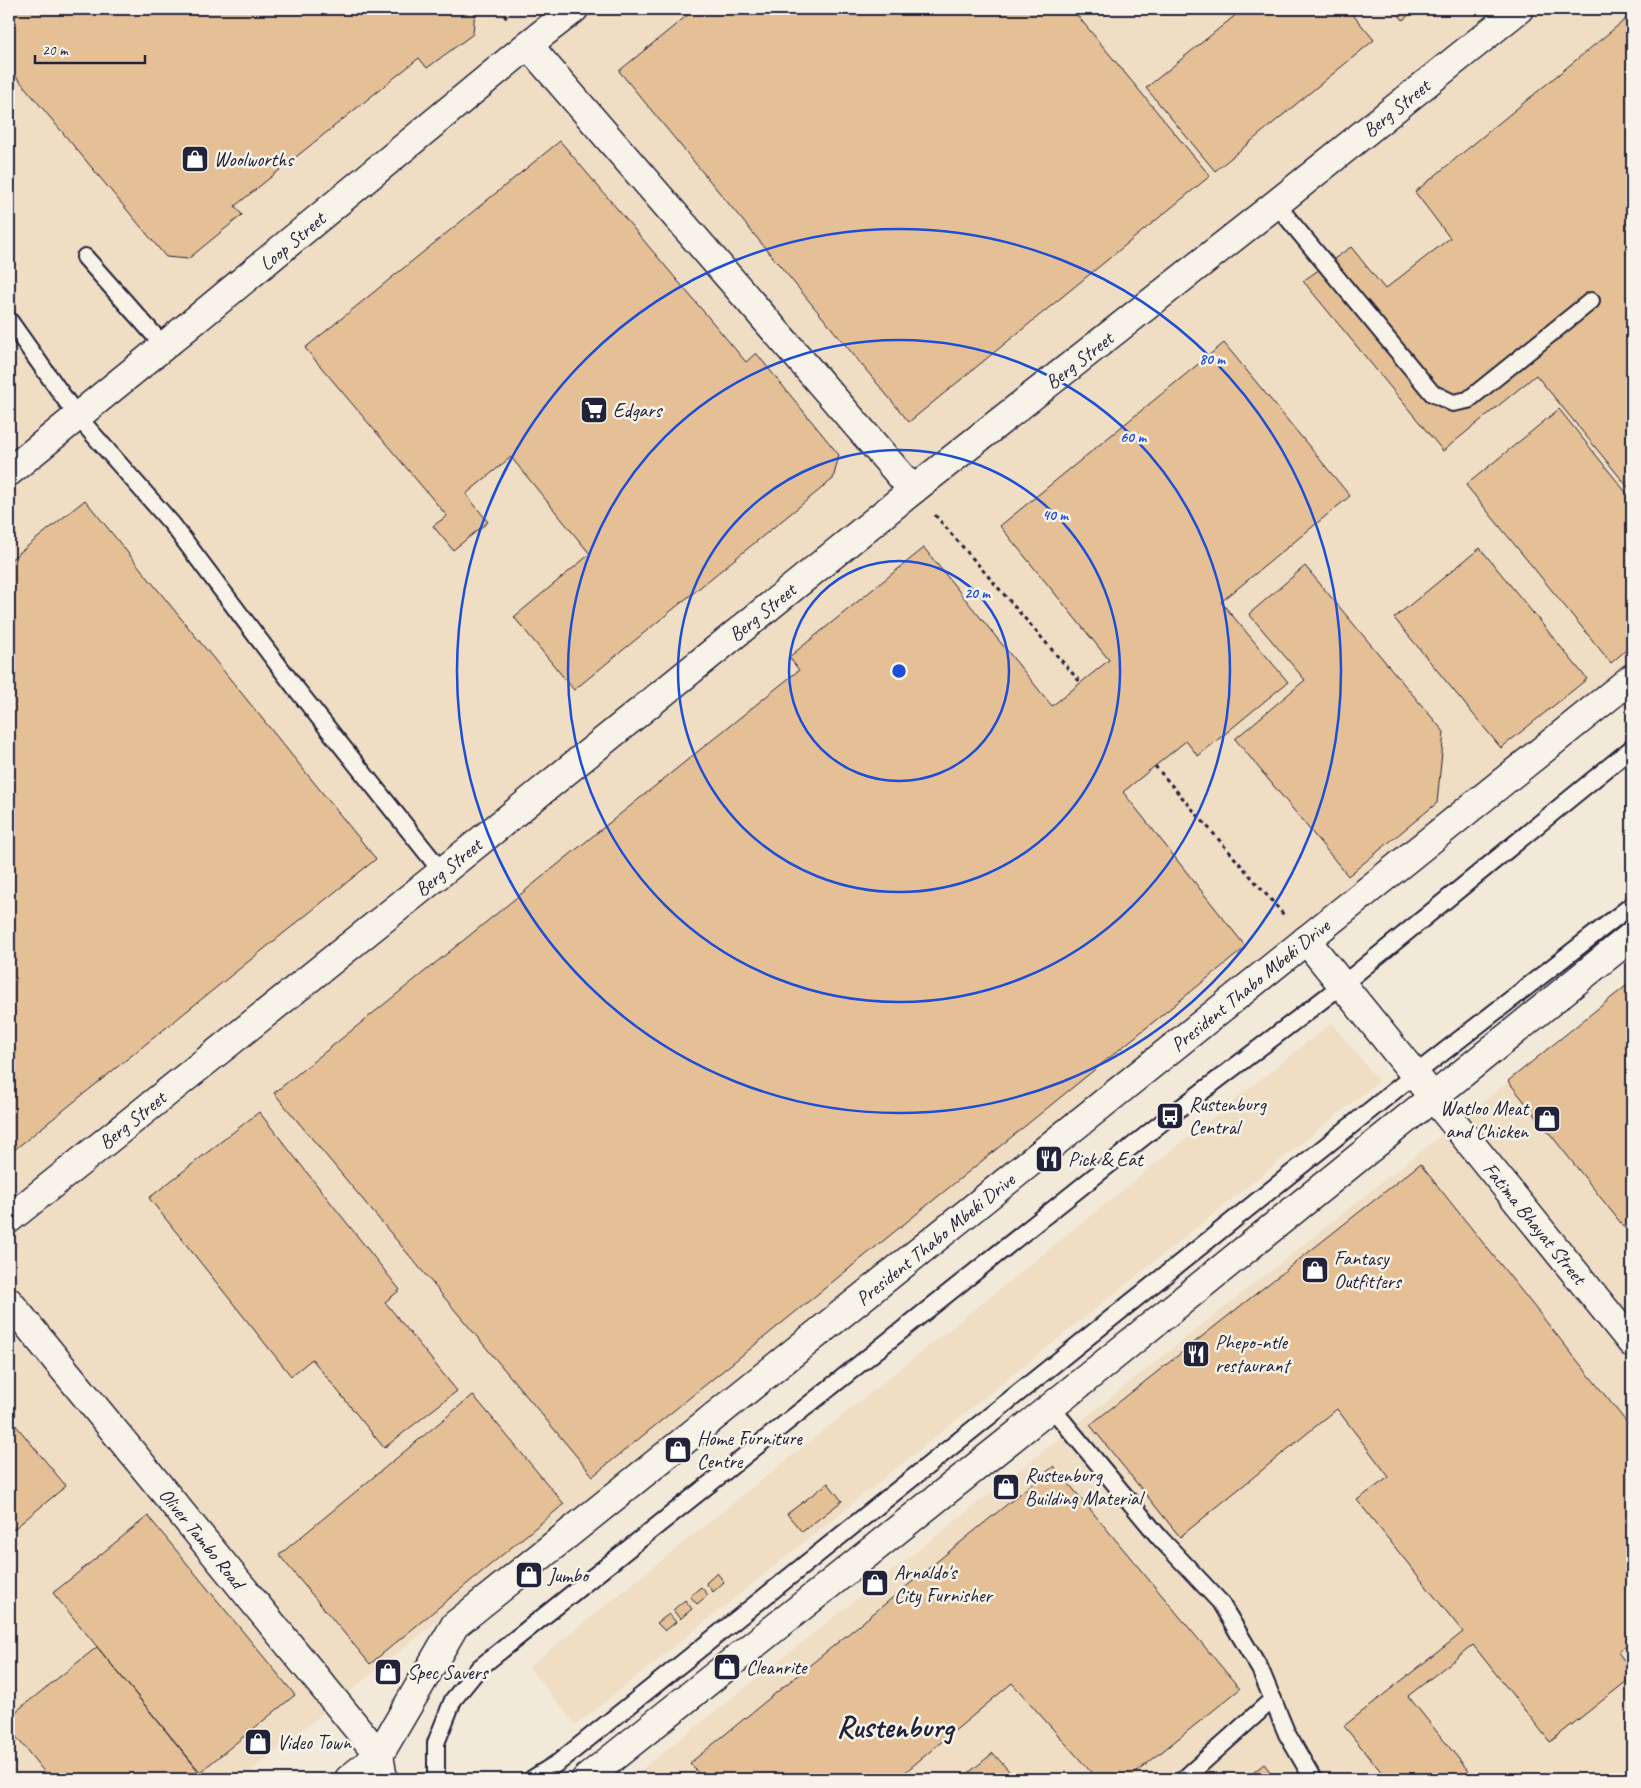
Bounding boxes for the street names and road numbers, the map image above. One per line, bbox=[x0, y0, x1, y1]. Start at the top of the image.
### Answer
street label: Berg Street bbox=[1358, 72, 1437, 143]
street label: Loop Street bbox=[254, 205, 332, 276]
street label: Berg Street bbox=[1040, 325, 1120, 395]
street label: Berg Street bbox=[724, 576, 803, 647]
street label: Berg Street bbox=[410, 831, 489, 902]
street label: President Thabo Mbeki Drive bbox=[1166, 913, 1336, 1057]
street label: Berg Street bbox=[94, 1084, 173, 1155]
street label: Fatima Bhayat Street bbox=[1478, 1157, 1593, 1291]
street label: President Thabo Mbeki Drive bbox=[851, 1167, 1021, 1311]
street label: Oliver Tambo Road bbox=[153, 1483, 252, 1596]

